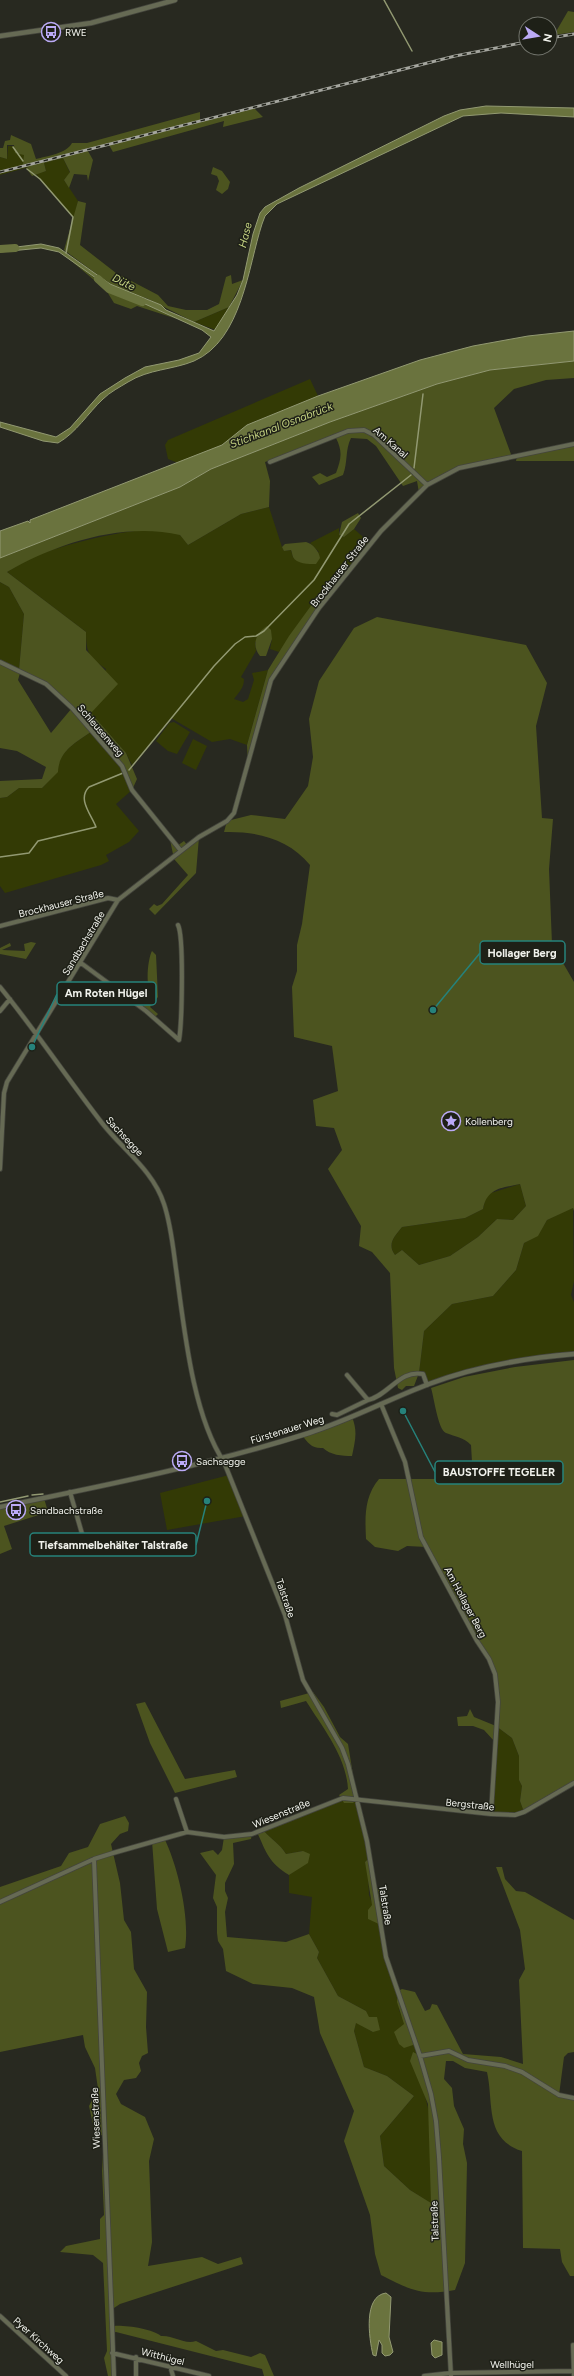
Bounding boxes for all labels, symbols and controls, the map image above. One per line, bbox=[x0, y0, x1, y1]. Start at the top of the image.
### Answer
north arrow bbox=[518, 16, 558, 56]
bus stop icon: RWE bbox=[40, 21, 62, 43]
place label: RWE bbox=[65, 26, 87, 39]
text: N bbox=[540, 32, 555, 43]
water label: Hase bbox=[236, 221, 255, 249]
water label: Düte bbox=[110, 271, 137, 294]
water label: Stichkanal Osnabrück bbox=[228, 400, 335, 451]
street label: Am Kanal bbox=[371, 424, 411, 461]
street label: Brockhauser Straße bbox=[307, 532, 372, 610]
street label: Schleusenweg bbox=[74, 702, 127, 759]
street label: Brockhauser Straße bbox=[17, 886, 106, 920]
street label: Sandbachstraße bbox=[59, 908, 108, 978]
callout: Hollager Berg bbox=[480, 941, 565, 964]
text: Hollager Berg bbox=[487, 947, 557, 960]
callout: Am Roten Hügel bbox=[57, 982, 156, 1005]
text: Am Roten Hügel bbox=[65, 987, 148, 1000]
place icon: Kollenberg bbox=[440, 1110, 462, 1132]
street label: Sachsegge bbox=[103, 1114, 147, 1159]
place label: Kollenberg bbox=[465, 1115, 513, 1128]
street label: Fürstenauer Weg bbox=[249, 1412, 326, 1447]
bus stop icon: Sachsegge bbox=[171, 1450, 193, 1472]
place label: Sachsegge bbox=[196, 1455, 246, 1468]
callout: BAUSTOFFE TEGELER bbox=[435, 1461, 563, 1484]
text: BAUSTOFFE TEGELER bbox=[443, 1466, 555, 1479]
bus stop icon: Sandbachstraße bbox=[5, 1499, 27, 1521]
place label: Sandbachstraße bbox=[30, 1504, 103, 1517]
callout: Tiefsammelbehälter Talstraße bbox=[30, 1533, 196, 1556]
text: Tiefsammelbehälter Talstraße bbox=[38, 1539, 188, 1552]
street label: Am Hollager Berg bbox=[441, 1564, 490, 1640]
street label: Talstraße bbox=[273, 1577, 298, 1620]
street label: Bergstraße bbox=[445, 1795, 495, 1814]
street label: Wiesenstraße bbox=[250, 1796, 312, 1831]
street label: Talstraße bbox=[376, 1884, 395, 1926]
street label: Wiesenstraße bbox=[88, 2087, 103, 2149]
street label: Talstraße bbox=[427, 2200, 442, 2241]
street label: Pyer Kirchweg bbox=[11, 2314, 67, 2367]
street label: Witthügel bbox=[140, 2345, 186, 2368]
street label: Wellhügel bbox=[490, 2358, 534, 2371]

